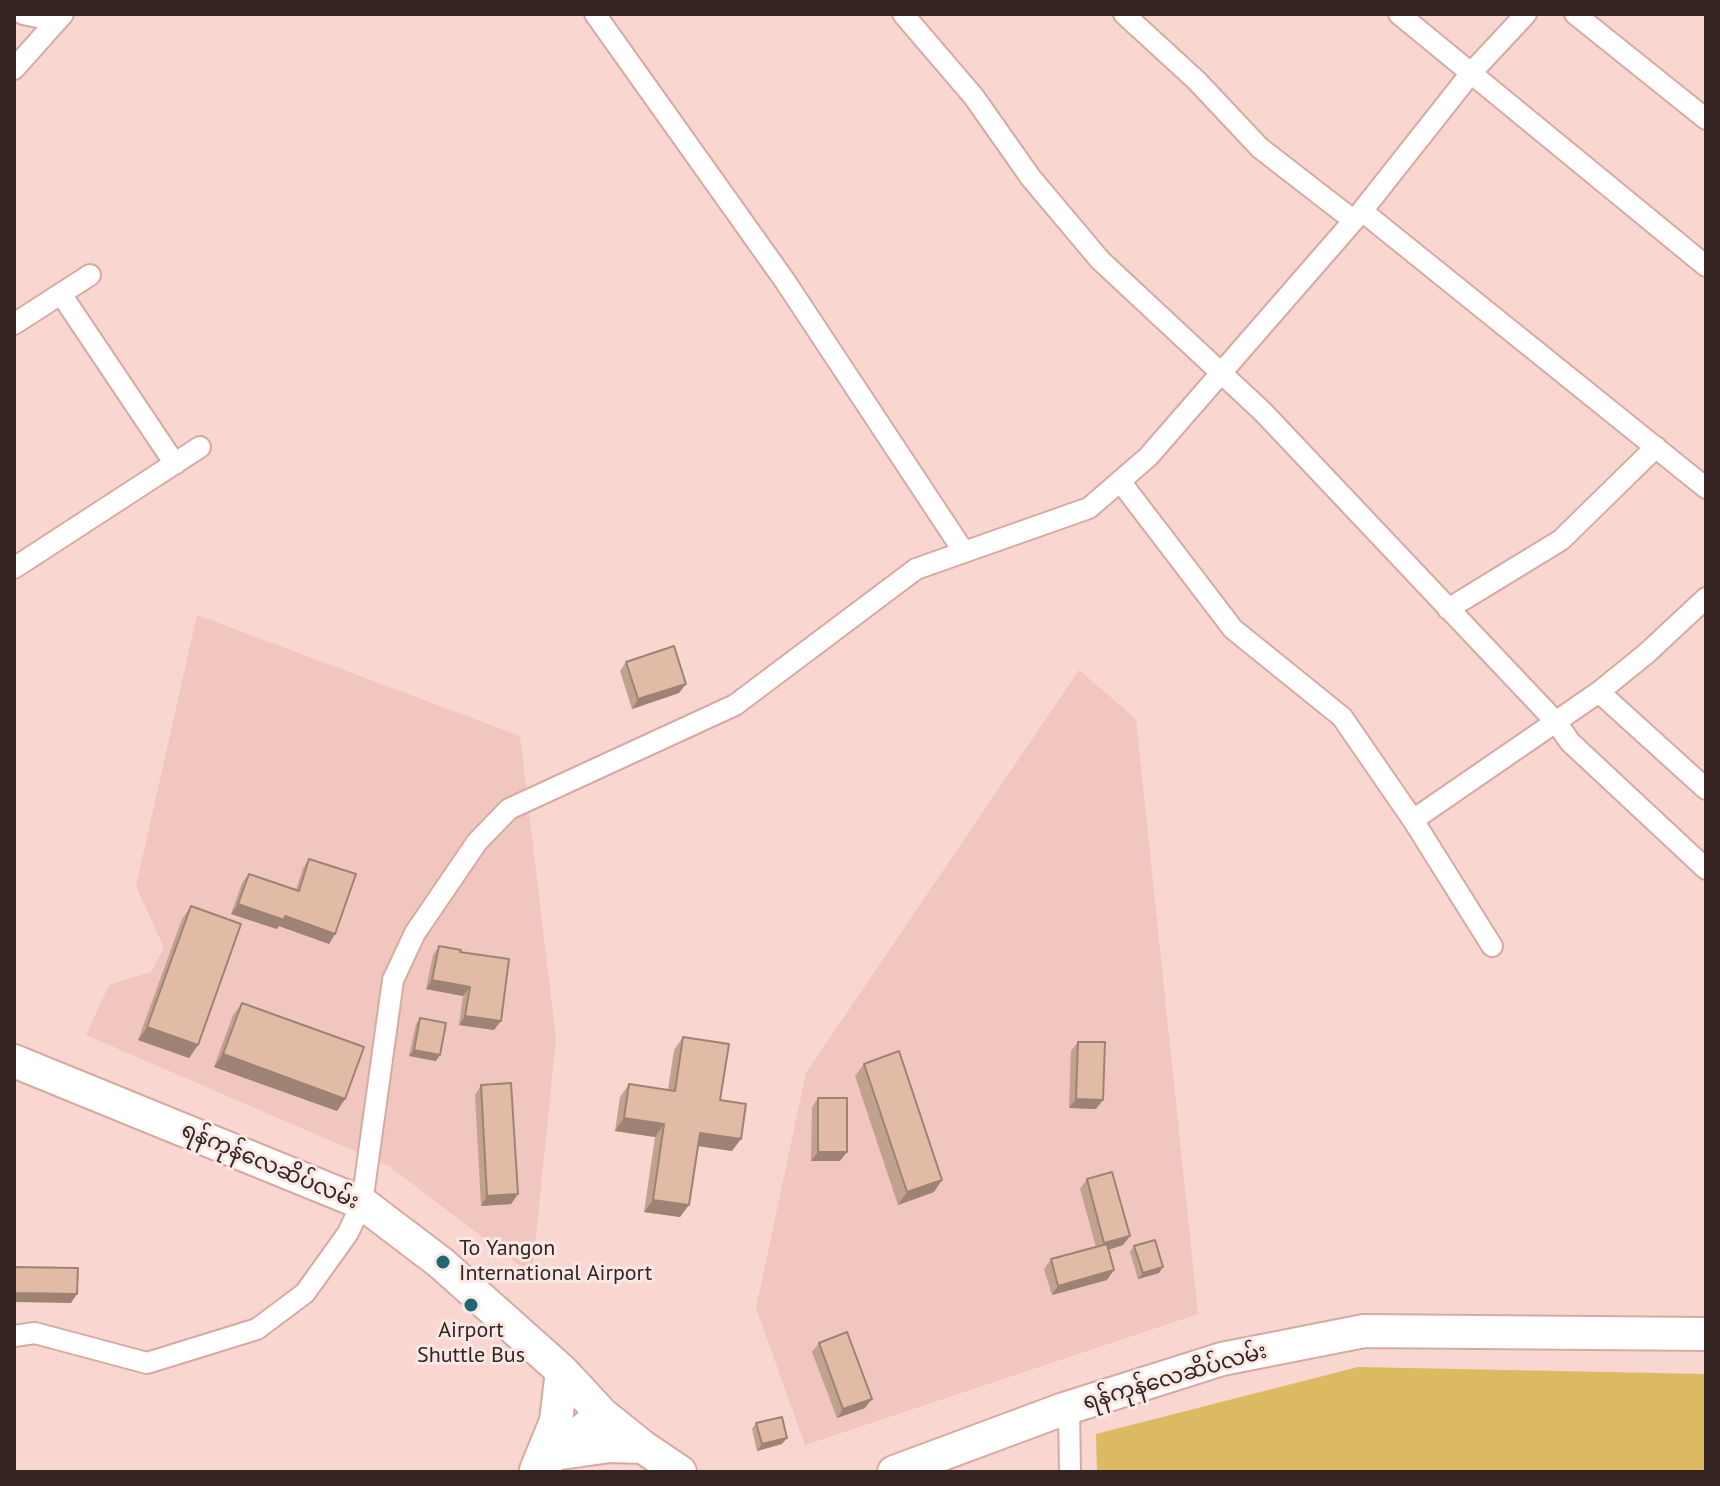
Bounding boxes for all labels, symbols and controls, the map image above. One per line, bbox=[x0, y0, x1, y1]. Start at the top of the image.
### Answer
street label: ရန်ကုန်လေဆိပ်လမ်း bbox=[177, 1117, 363, 1215]
place label: To Yangon International Airport bbox=[459, 1236, 652, 1288]
marker: To Yangon International Airport bbox=[434, 1253, 452, 1271]
marker: Airport Shuttle Bus bbox=[462, 1296, 480, 1314]
place label: Airport Shuttle Bus bbox=[417, 1318, 525, 1370]
street label: ရန်ကုန်လေဆိပ်လမ်း bbox=[1080, 1338, 1270, 1416]

